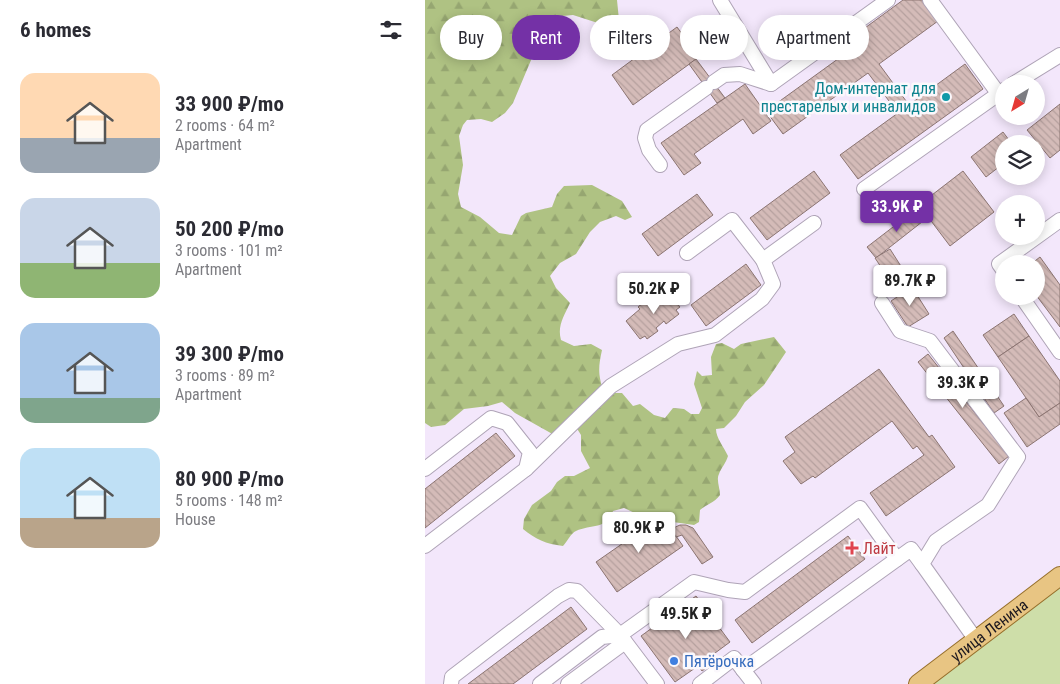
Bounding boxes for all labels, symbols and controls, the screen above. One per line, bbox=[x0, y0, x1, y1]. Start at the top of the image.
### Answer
chip: Buy bbox=[440, 15, 502, 60]
chip: Rent bbox=[512, 15, 580, 60]
chip: Filters bbox=[590, 15, 670, 60]
chip: New bbox=[680, 15, 748, 60]
chip: Apartment bbox=[758, 15, 869, 60]
icon: filters bbox=[377, 16, 405, 44]
text: 6 homes bbox=[20, 18, 91, 42]
north arrow bbox=[995, 75, 1045, 125]
map controls bbox=[995, 75, 1045, 305]
place label: Дом-интернат для престарелых и инвалидов bbox=[761, 79, 936, 116]
marker: Дом-интернат для престарелых и инвалидов bbox=[940, 91, 952, 103]
text: 33 900 ₽/mo bbox=[175, 92, 284, 116]
icon: home bbox=[60, 93, 120, 153]
text: 2 rooms · 64 m² bbox=[175, 116, 275, 135]
text: Apartment bbox=[175, 135, 242, 154]
button: layers bbox=[995, 135, 1045, 185]
pin: 33.9K ₽ bbox=[851, 190, 943, 233]
button: + bbox=[995, 195, 1045, 245]
text: 33.9K ₽ bbox=[871, 197, 923, 216]
text: 50 200 ₽/mo bbox=[175, 217, 284, 241]
icon: home bbox=[60, 218, 120, 278]
text: 3 rooms · 101 m² bbox=[175, 241, 283, 260]
button: − bbox=[995, 255, 1045, 305]
text: Apartment bbox=[175, 260, 242, 279]
pin: 89.7K ₽ bbox=[864, 264, 956, 307]
text: 89.7K ₽ bbox=[884, 271, 936, 290]
pin: 50.2K ₽ bbox=[608, 272, 700, 315]
text: 50.2K ₽ bbox=[628, 279, 680, 298]
text: 39 300 ₽/mo bbox=[175, 342, 284, 366]
icon: home bbox=[60, 343, 120, 403]
text: 3 rooms · 89 m² bbox=[175, 366, 275, 385]
pin: 39.3K ₽ bbox=[917, 366, 1009, 409]
text: 39.3K ₽ bbox=[937, 373, 989, 392]
text: Apartment bbox=[175, 385, 242, 404]
text: 80 900 ₽/mo bbox=[175, 467, 284, 491]
icon: home bbox=[60, 468, 120, 528]
text: 5 rooms · 148 m² bbox=[175, 491, 283, 510]
text: House bbox=[175, 510, 215, 529]
pin: 80.9K ₽ bbox=[593, 512, 685, 554]
text: 80.9K ₽ bbox=[613, 518, 665, 537]
place label: Лайт bbox=[863, 539, 896, 558]
marker: Лайт bbox=[845, 541, 859, 555]
street label: улица Ленина bbox=[947, 595, 1031, 665]
pin: 49.5K ₽ bbox=[640, 598, 732, 640]
text: 49.5K ₽ bbox=[660, 604, 712, 623]
place label: Пятёрочка bbox=[684, 652, 754, 671]
marker: Пятёрочка bbox=[668, 655, 680, 667]

